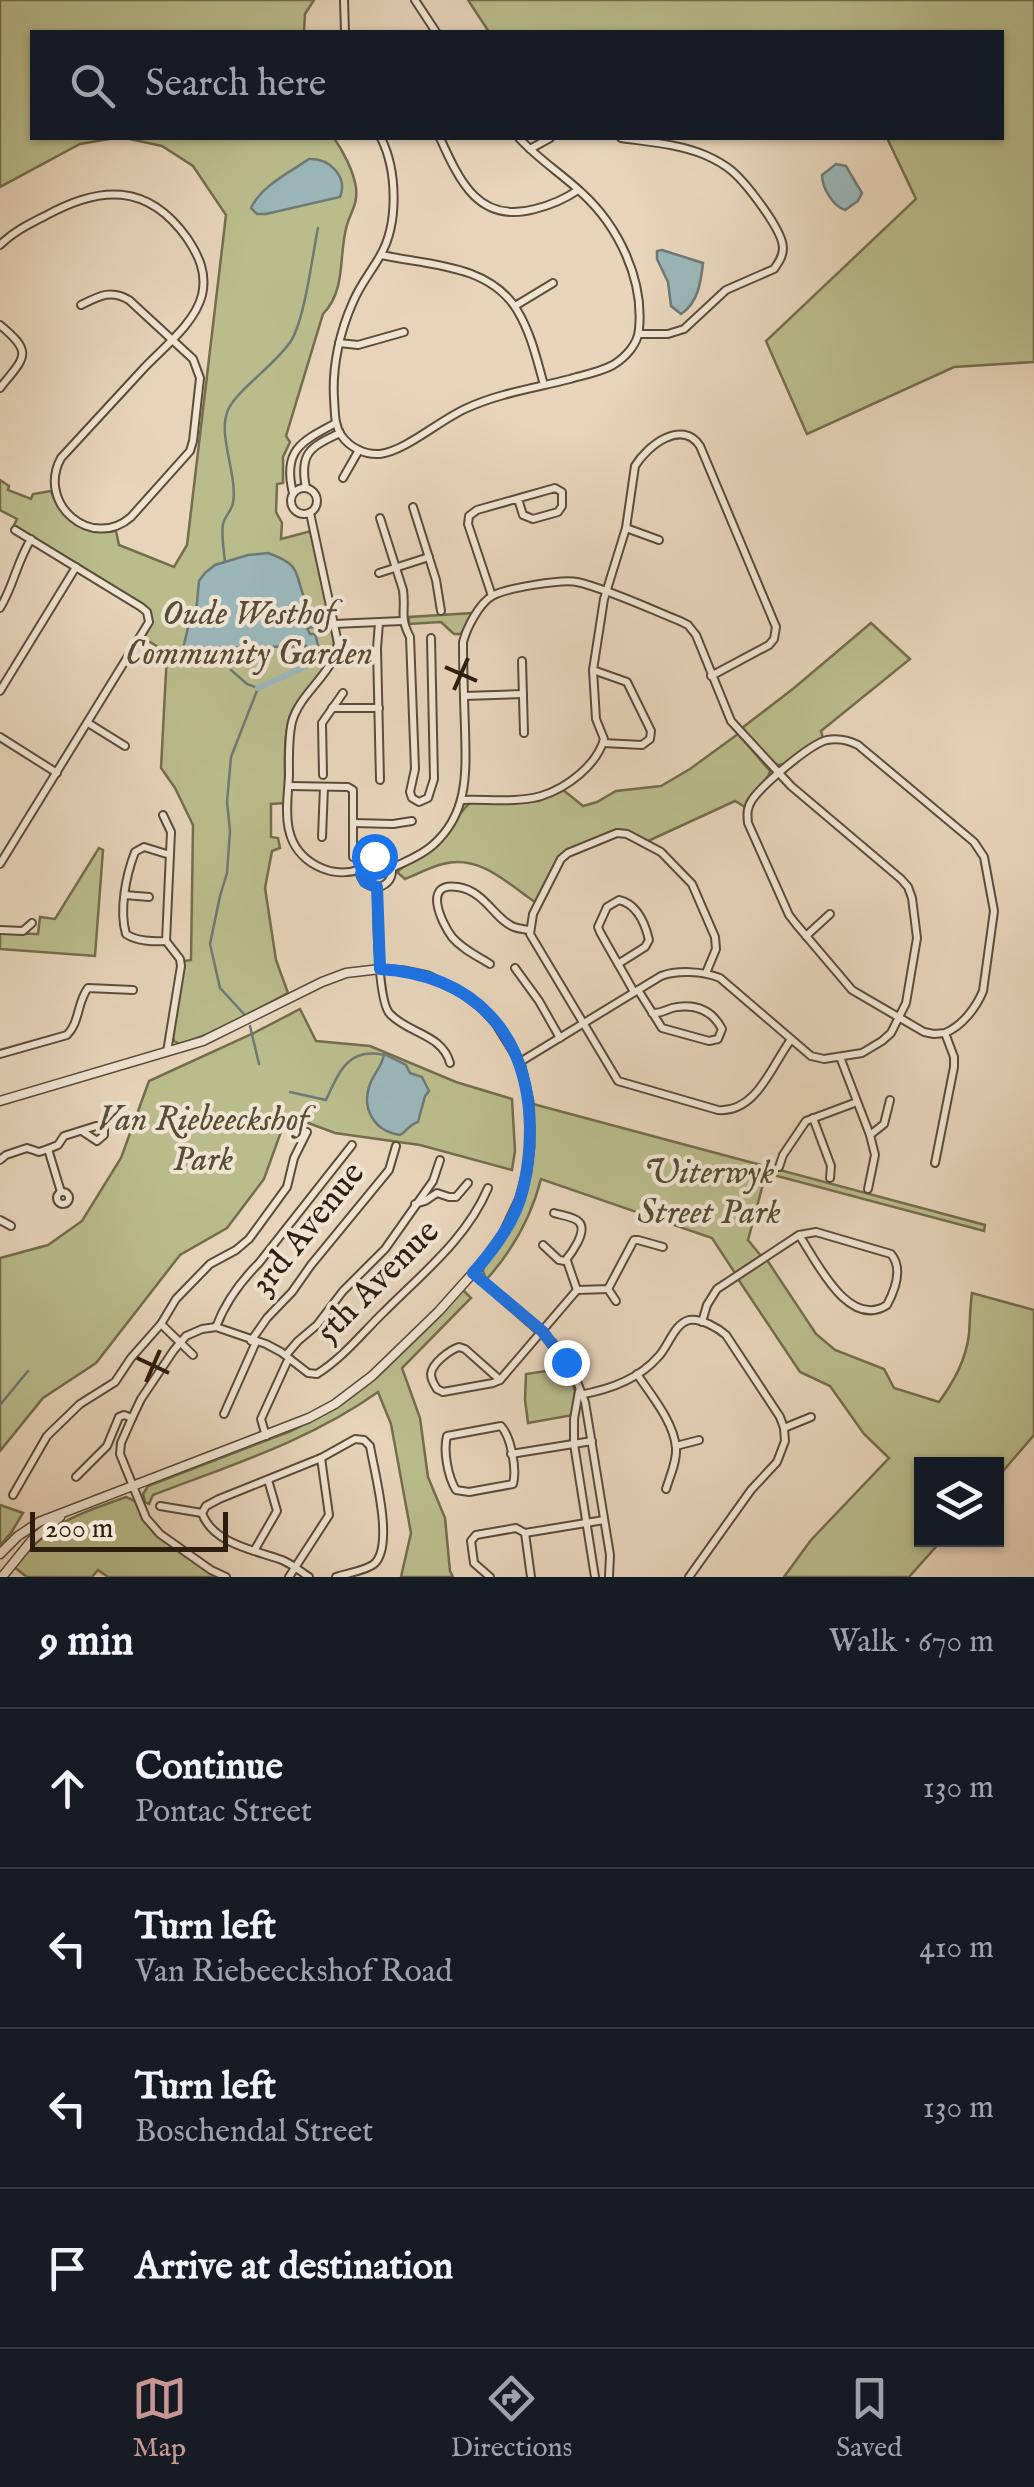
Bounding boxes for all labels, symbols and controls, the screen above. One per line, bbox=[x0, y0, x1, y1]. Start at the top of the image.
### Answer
search box bbox=[30, 30, 1004, 140]
icon: search bbox=[65, 58, 120, 113]
text: Search here bbox=[145, 61, 326, 109]
park label: Oude Westhof Community Garden bbox=[125, 592, 373, 677]
route start bbox=[352, 834, 398, 880]
park label: Van Riebeeckshof Park bbox=[97, 1098, 316, 1183]
park label: Uiterwyk Street Park bbox=[637, 1151, 781, 1236]
street label: 3rd Avenue bbox=[240, 1153, 376, 1305]
street label: 5th Avenue bbox=[306, 1210, 450, 1354]
route end bbox=[544, 1340, 590, 1386]
map controls bbox=[914, 1457, 1004, 1547]
button: layers bbox=[914, 1457, 1004, 1547]
scale bar bbox=[30, 1507, 228, 1552]
text: 200 m bbox=[45, 1512, 113, 1547]
text: 9 min bbox=[40, 1616, 134, 1669]
text: Walk · 670 m bbox=[829, 1622, 994, 1663]
text: Continue bbox=[135, 1744, 283, 1792]
icon: ahead bbox=[40, 1761, 95, 1816]
text: 130 m bbox=[923, 1768, 994, 1809]
text: Pontac Street bbox=[135, 1792, 312, 1833]
text: Turn left bbox=[135, 1904, 276, 1952]
icon: left bbox=[40, 1921, 95, 1976]
text: 410 m bbox=[919, 1928, 994, 1969]
text: Van Riebeeckshof Road bbox=[135, 1952, 453, 1993]
text: Turn left bbox=[135, 2064, 276, 2112]
icon: left bbox=[40, 2081, 95, 2136]
text: 130 m bbox=[923, 2088, 994, 2129]
text: Boschendal Street bbox=[135, 2112, 373, 2153]
icon: arrive bbox=[40, 2241, 95, 2296]
text: Arrive at destination bbox=[135, 2244, 453, 2292]
tab: Map bbox=[132, 2371, 187, 2466]
tab: Directions bbox=[450, 2371, 572, 2466]
tab: Saved bbox=[836, 2371, 902, 2466]

